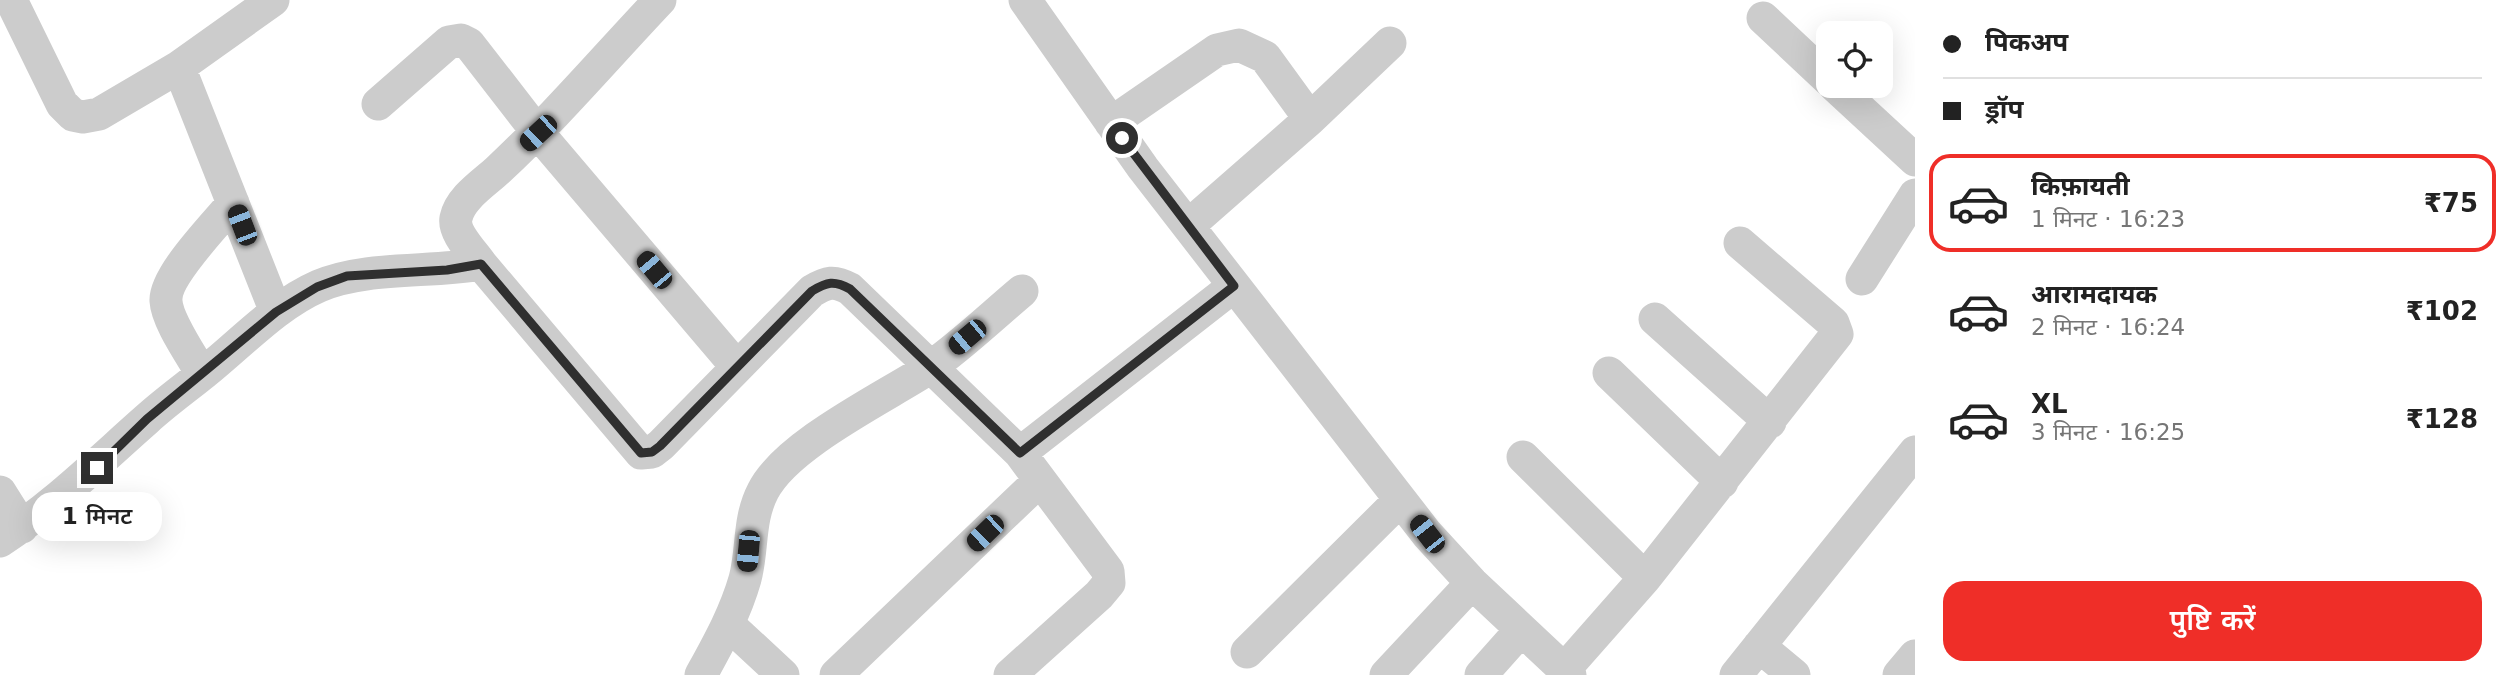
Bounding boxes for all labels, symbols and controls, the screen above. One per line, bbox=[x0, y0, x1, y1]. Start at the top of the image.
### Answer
map controls bbox=[1816, 21, 1893, 98]
button: locate bbox=[1816, 21, 1893, 98]
text: पिकअप bbox=[1985, 27, 2068, 57]
text: ड्रॉप bbox=[1985, 94, 2023, 124]
car bbox=[516, 111, 561, 155]
route start bbox=[1106, 122, 1138, 154]
text: किफ़ायती bbox=[2031, 171, 2130, 201]
icon: car bbox=[1947, 172, 2010, 235]
text: ₹75 bbox=[2424, 188, 2478, 218]
car bbox=[225, 202, 260, 248]
text: 1 मिनट · 16:23 bbox=[2031, 206, 2185, 232]
car bbox=[633, 247, 676, 293]
text: आरामदायक bbox=[2031, 279, 2157, 309]
icon: car bbox=[1947, 280, 2010, 343]
text: ₹102 bbox=[2406, 296, 2478, 326]
text: 2 मिनट · 16:24 bbox=[2031, 314, 2185, 340]
car bbox=[945, 315, 990, 359]
icon: car bbox=[1947, 388, 2010, 451]
text: XL bbox=[2031, 389, 2068, 419]
text: ₹128 bbox=[2406, 404, 2478, 434]
text: 3 मिनट · 16:25 bbox=[2031, 419, 2185, 445]
route end bbox=[81, 452, 113, 484]
callout: 1 मिनट bbox=[32, 492, 162, 542]
text: 1 मिनट bbox=[62, 503, 132, 529]
car bbox=[963, 511, 1008, 555]
car bbox=[1406, 511, 1449, 557]
car bbox=[736, 529, 761, 573]
button: पुष्टि करें bbox=[1943, 581, 2482, 661]

